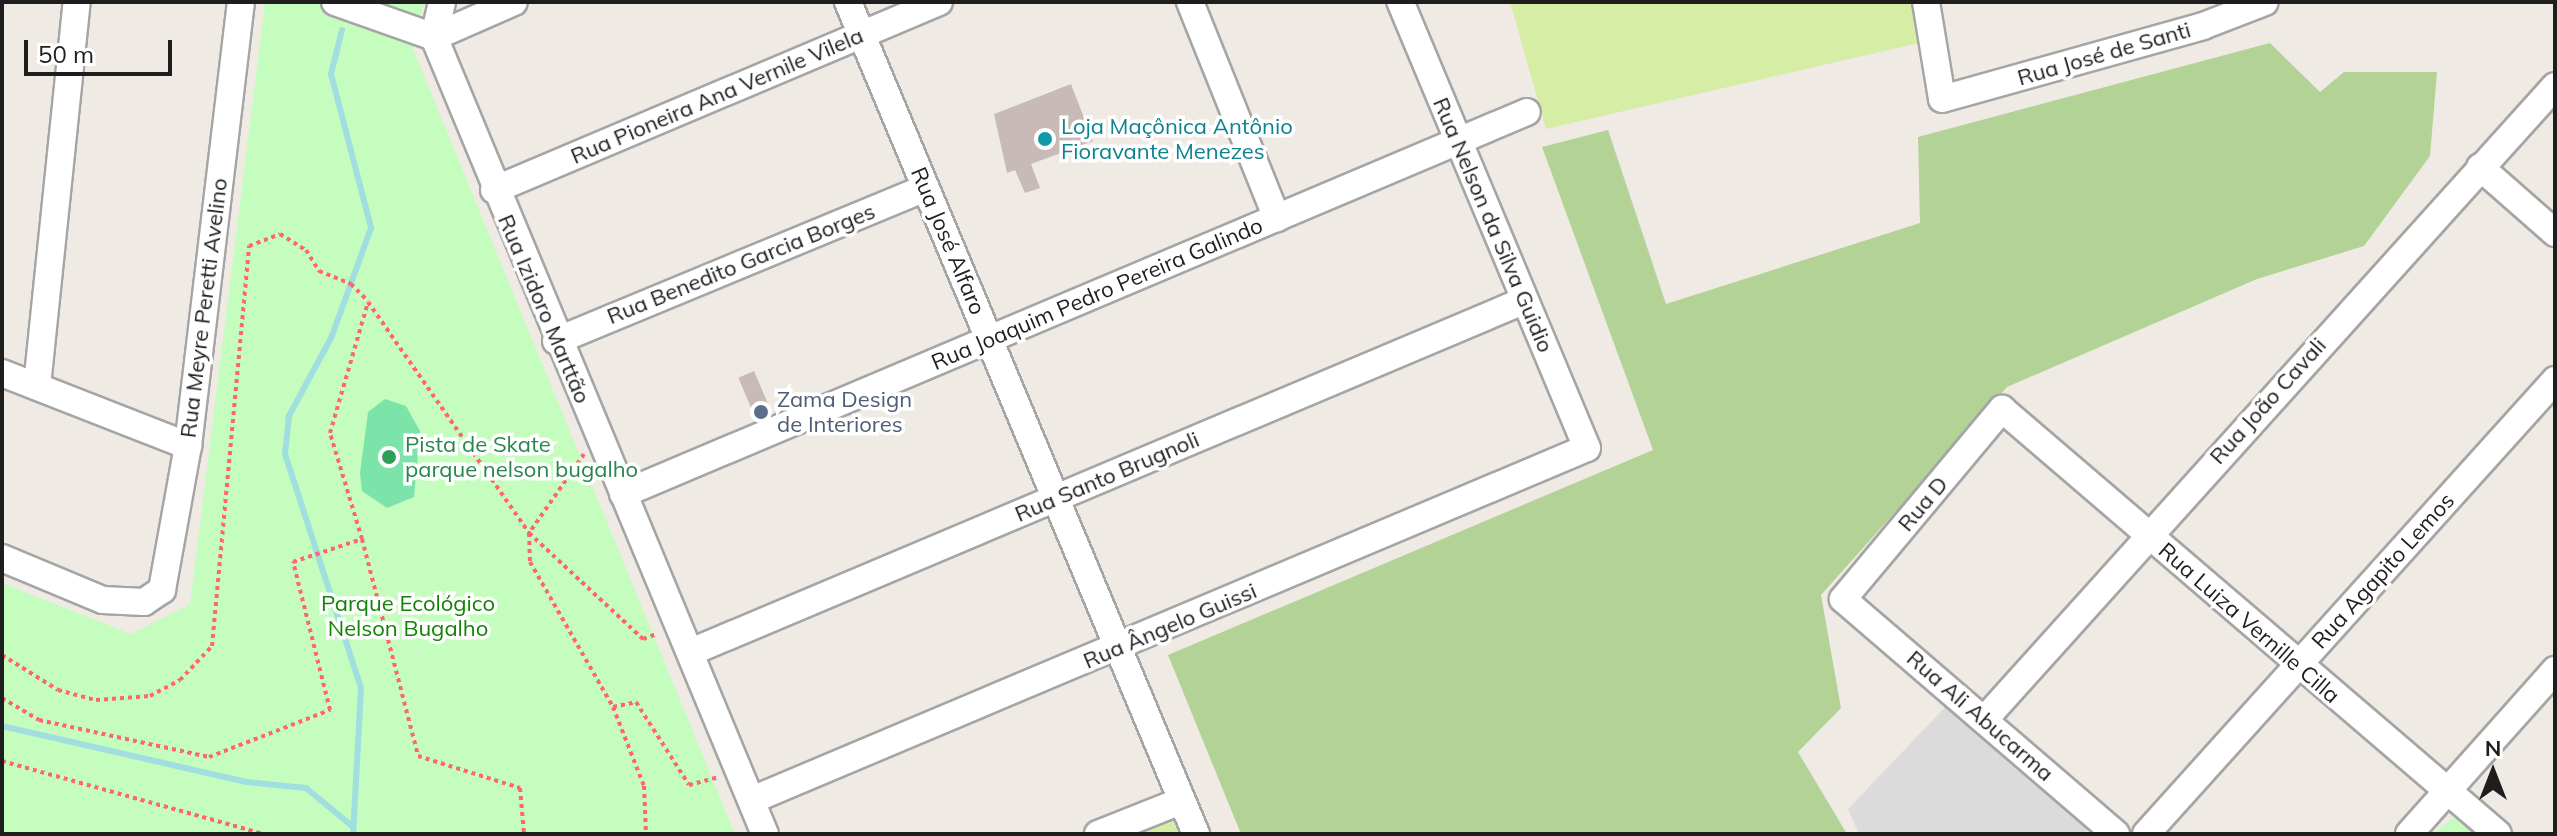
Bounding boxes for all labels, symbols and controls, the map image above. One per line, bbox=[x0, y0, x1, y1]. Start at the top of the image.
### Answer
street label: Rua José de Santi bbox=[2014, 17, 2194, 91]
street label: Rua Pioneira Ana Vernile Vilela bbox=[567, 22, 867, 170]
scale bar bbox=[28, 24, 176, 74]
text: 50 m bbox=[38, 39, 94, 69]
street label: Rua Nelson da Silva Guidio bbox=[1427, 94, 1559, 356]
place label: Loja Maçônica Antônio Fioravante Menezes bbox=[1061, 113, 1293, 164]
marker: Loja Maçônica Antônio Fioravante Menezes bbox=[1036, 130, 1054, 148]
street label: Rua José Alfaro bbox=[905, 163, 991, 319]
street label: Rua Meyre Peretti Avelino bbox=[175, 177, 233, 439]
street label: Rua Benedito Garcia Borges bbox=[603, 198, 879, 330]
street label: Rua Izidoro Marttão bbox=[492, 211, 596, 407]
street label: Rua Joaquim Pedro Pereira Galindo bbox=[927, 212, 1267, 376]
street label: Rua João Cavali bbox=[2204, 332, 2332, 470]
place label: Zama Design de Interiores bbox=[777, 386, 912, 438]
marker: Zama Design de Interiores bbox=[752, 403, 770, 421]
street label: Rua Santo Brugnoli bbox=[1011, 426, 1203, 528]
place label: Pista de Skate parque nelson bugalho bbox=[405, 431, 638, 482]
marker: Pista de Skate parque nelson bugalho bbox=[380, 448, 398, 466]
street label: Rua D bbox=[1893, 471, 1953, 537]
street label: Rua Agapito Lemos bbox=[2306, 488, 2460, 654]
street label: Rua Luiza Vernille Cilla bbox=[2153, 537, 2345, 709]
street label: Rua Ângelo Guissi bbox=[1079, 578, 1261, 674]
park label: Parque Ecológico Nelson Bugalho bbox=[321, 590, 495, 642]
street label: Rua Ali Abucarma bbox=[1901, 645, 2059, 787]
north arrow bbox=[2453, 732, 2533, 812]
text: N bbox=[2485, 734, 2501, 762]

